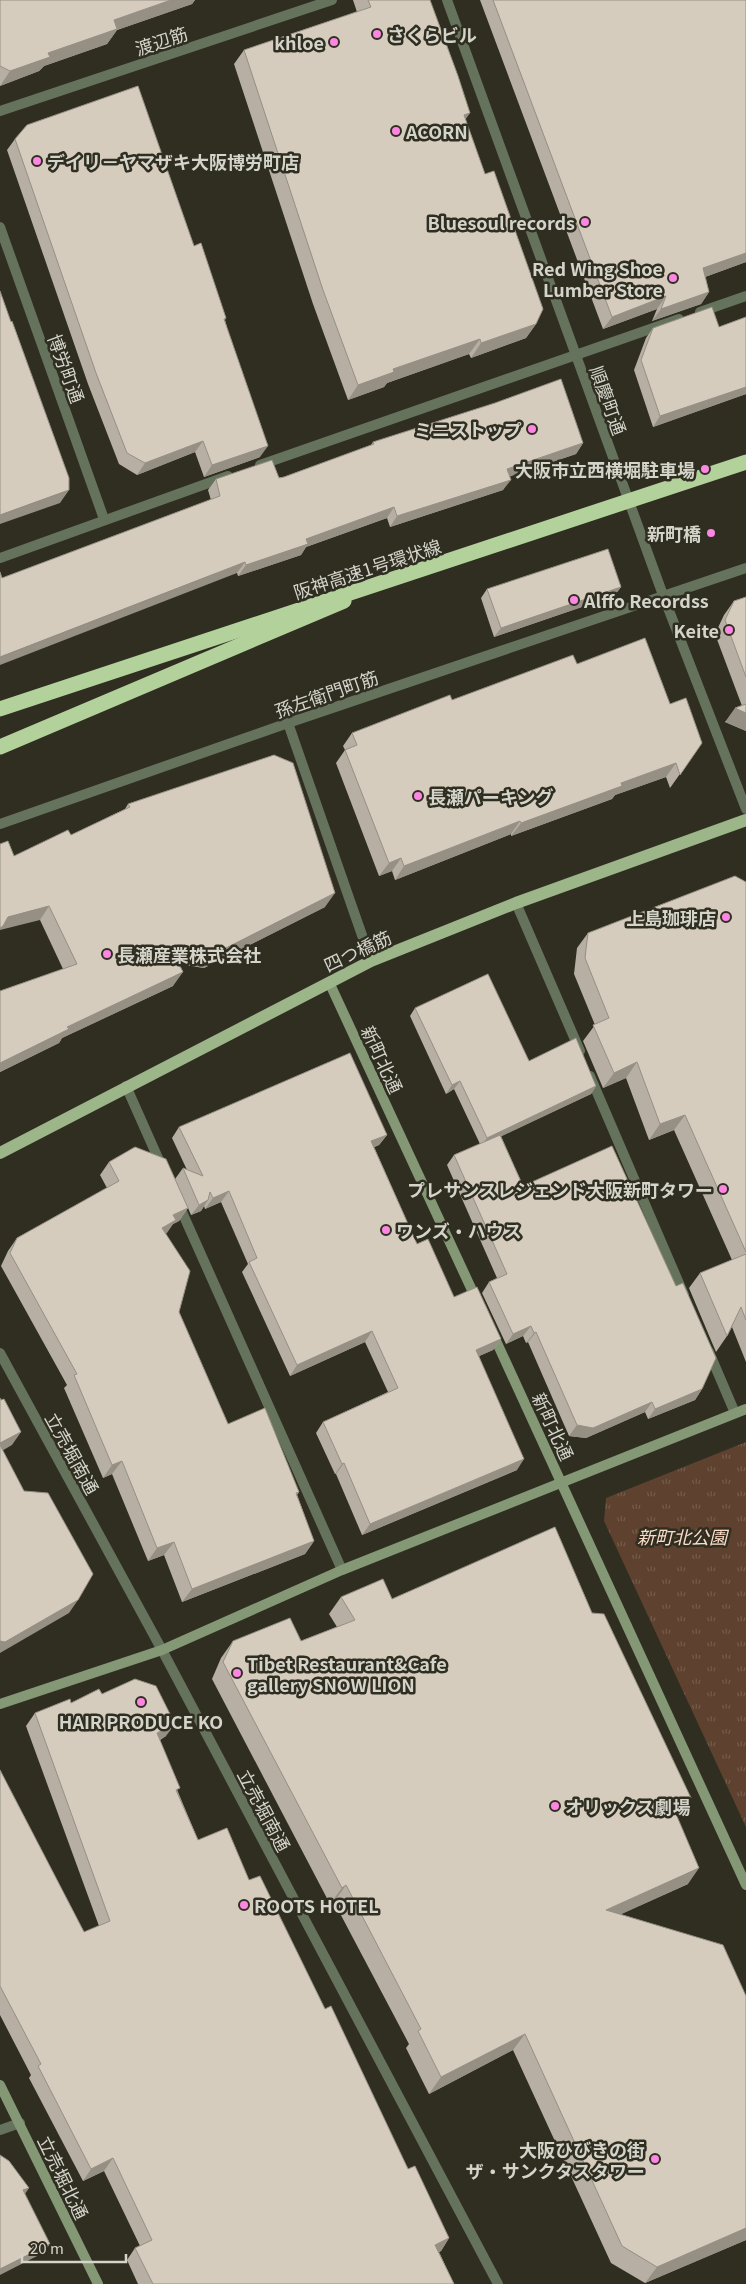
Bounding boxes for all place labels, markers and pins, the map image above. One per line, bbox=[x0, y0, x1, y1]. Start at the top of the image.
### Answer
place label: さくらビル bbox=[387, 21, 477, 47]
marker: さくらビル bbox=[371, 28, 383, 40]
place label: khloe bbox=[274, 29, 324, 55]
marker: khloe bbox=[328, 36, 340, 48]
place label: ACORN bbox=[405, 118, 468, 144]
marker: ACORN bbox=[390, 125, 402, 137]
place label: デイリ－ヤマザキ大阪博労町店 bbox=[47, 148, 299, 174]
marker: デイリ－ヤマザキ大阪博労町店 bbox=[31, 155, 43, 167]
place label: Bluesoul records bbox=[428, 209, 575, 235]
marker: Bluesoul records bbox=[579, 216, 591, 228]
place label: Red Wing Shoe Lumber Store bbox=[532, 255, 663, 302]
marker: Red Wing Shoe Lumber Store bbox=[667, 272, 679, 284]
place label: ミニストップ bbox=[414, 416, 522, 442]
marker: ミニストップ bbox=[526, 423, 538, 435]
place label: 大阪市立西横堀駐車場 bbox=[515, 456, 695, 482]
marker: 大阪市立西横堀駐車場 bbox=[699, 463, 711, 475]
place label: 新町橋 bbox=[647, 520, 701, 546]
marker: 新町橋 bbox=[705, 527, 717, 539]
place label: Alffo Recordss bbox=[583, 587, 709, 613]
marker: Alffo Recordss bbox=[568, 594, 580, 606]
place label: Keite bbox=[674, 617, 719, 643]
marker: Keite bbox=[723, 624, 735, 636]
place label: 長瀬パーキング bbox=[428, 783, 553, 809]
marker: 長瀬パーキング bbox=[412, 790, 424, 802]
place label: 上島珈琲店 bbox=[626, 904, 716, 930]
marker: 上島珈琲店 bbox=[720, 911, 732, 923]
place label: 長瀬産業株式会社 bbox=[117, 941, 261, 967]
marker: 長瀬産業株式会社 bbox=[101, 948, 113, 960]
place label: プレサンスレジェンド大阪新町タワー bbox=[407, 1176, 713, 1202]
marker: プレサンスレジェンド大阪新町タワー bbox=[717, 1183, 729, 1195]
place label: ワンズ・ハウス bbox=[396, 1217, 522, 1243]
marker: ワンズ・ハウス bbox=[380, 1224, 392, 1236]
place label: Tibet Restaurant&Cafe gallery SNOW LION bbox=[247, 1650, 447, 1697]
marker: Tibet Restaurant&Cafe gallery SNOW LION bbox=[231, 1667, 243, 1679]
marker: HAIR PRODUCE KO bbox=[135, 1696, 147, 1708]
place label: HAIR PRODUCE KO bbox=[59, 1708, 223, 1734]
place label: オリックス劇場 bbox=[565, 1793, 690, 1819]
marker: オリックス劇場 bbox=[549, 1800, 561, 1812]
place label: ROOTS HOTEL bbox=[254, 1892, 379, 1918]
marker: ROOTS HOTEL bbox=[238, 1899, 250, 1911]
place label: 大阪ひびきの街 ザ・サンクタスタワー bbox=[466, 2136, 645, 2183]
marker: 大阪ひびきの街 ザ・サンクタスタワー bbox=[649, 2153, 661, 2165]

